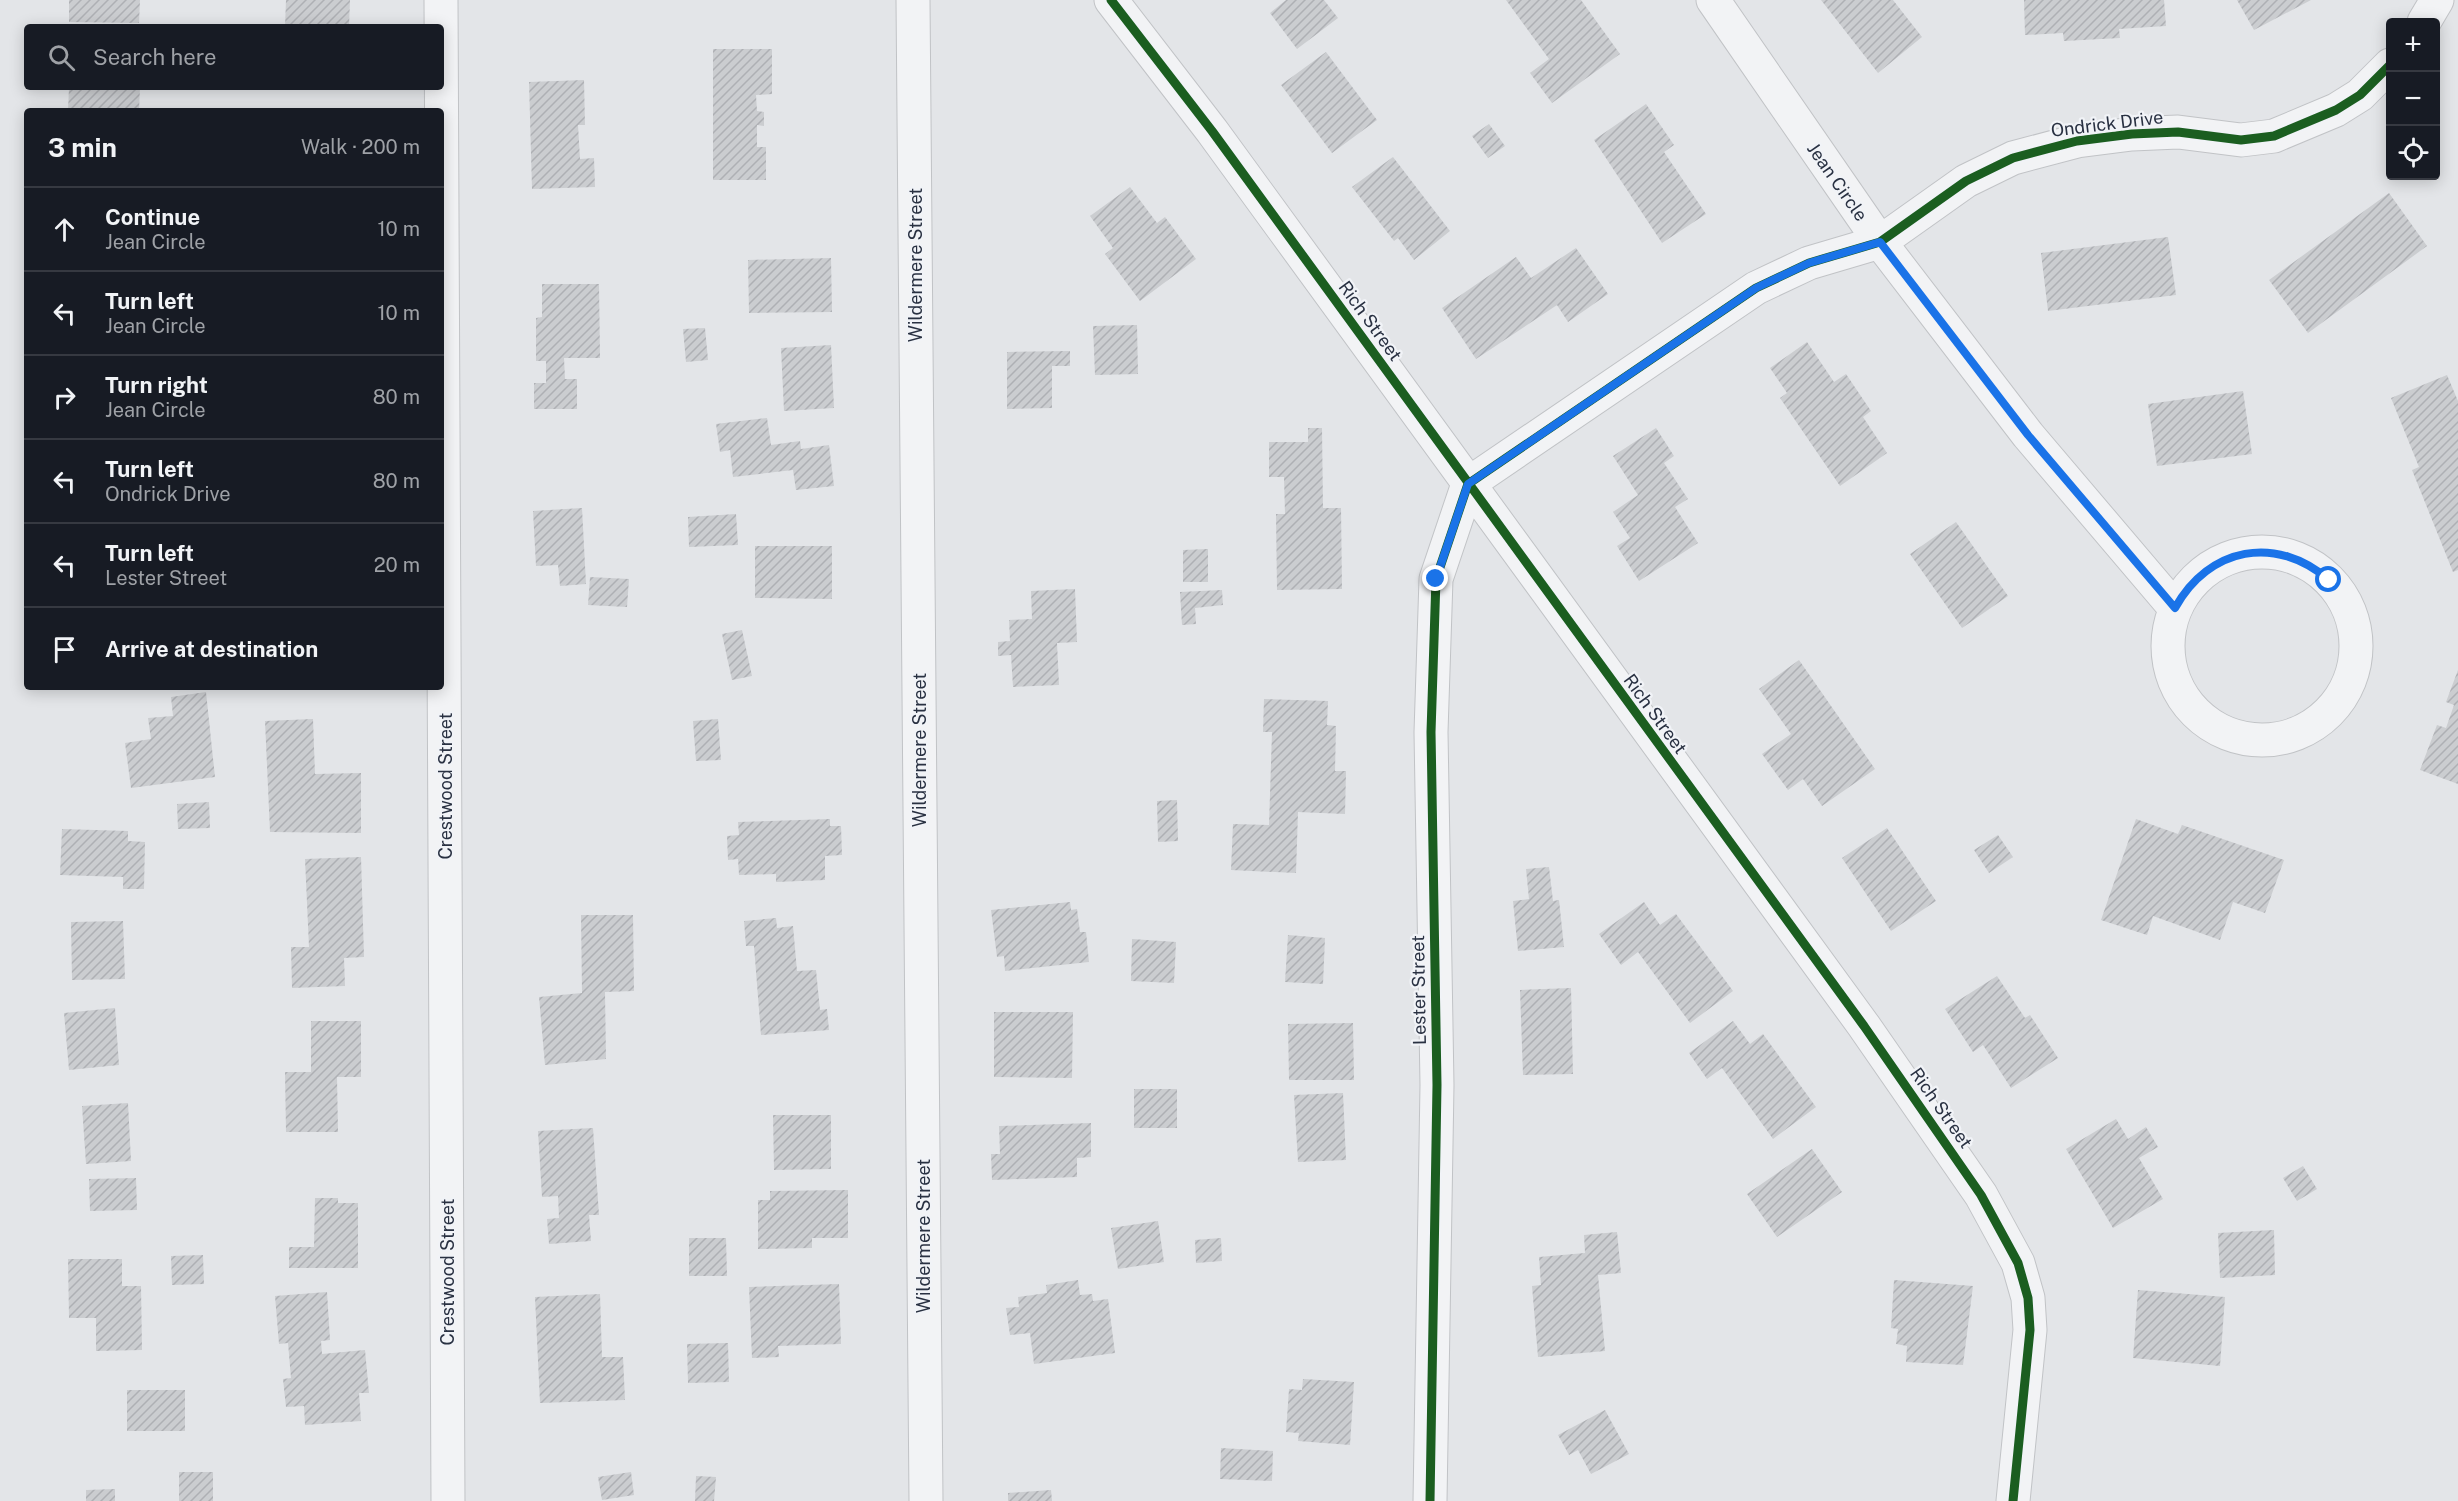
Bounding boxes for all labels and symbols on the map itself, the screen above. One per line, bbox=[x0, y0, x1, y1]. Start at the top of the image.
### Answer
street label: Ondrick Drive bbox=[2050, 106, 2164, 141]
street label: Jean Circle bbox=[1803, 139, 1872, 225]
street label: Wildermere Street bbox=[905, 188, 926, 342]
street label: Rich Street bbox=[1334, 277, 1406, 365]
route end bbox=[1422, 565, 1448, 591]
route start bbox=[2315, 566, 2341, 592]
street label: Rich Street bbox=[1619, 670, 1691, 758]
street label: Wildermere Street bbox=[909, 673, 930, 827]
street label: Crestwood Street bbox=[435, 712, 456, 860]
street label: Lester Street bbox=[1407, 935, 1430, 1045]
street label: Rich Street bbox=[1906, 1063, 1977, 1152]
street label: Wildermere Street bbox=[913, 1159, 934, 1313]
street label: Crestwood Street bbox=[437, 1198, 458, 1346]

